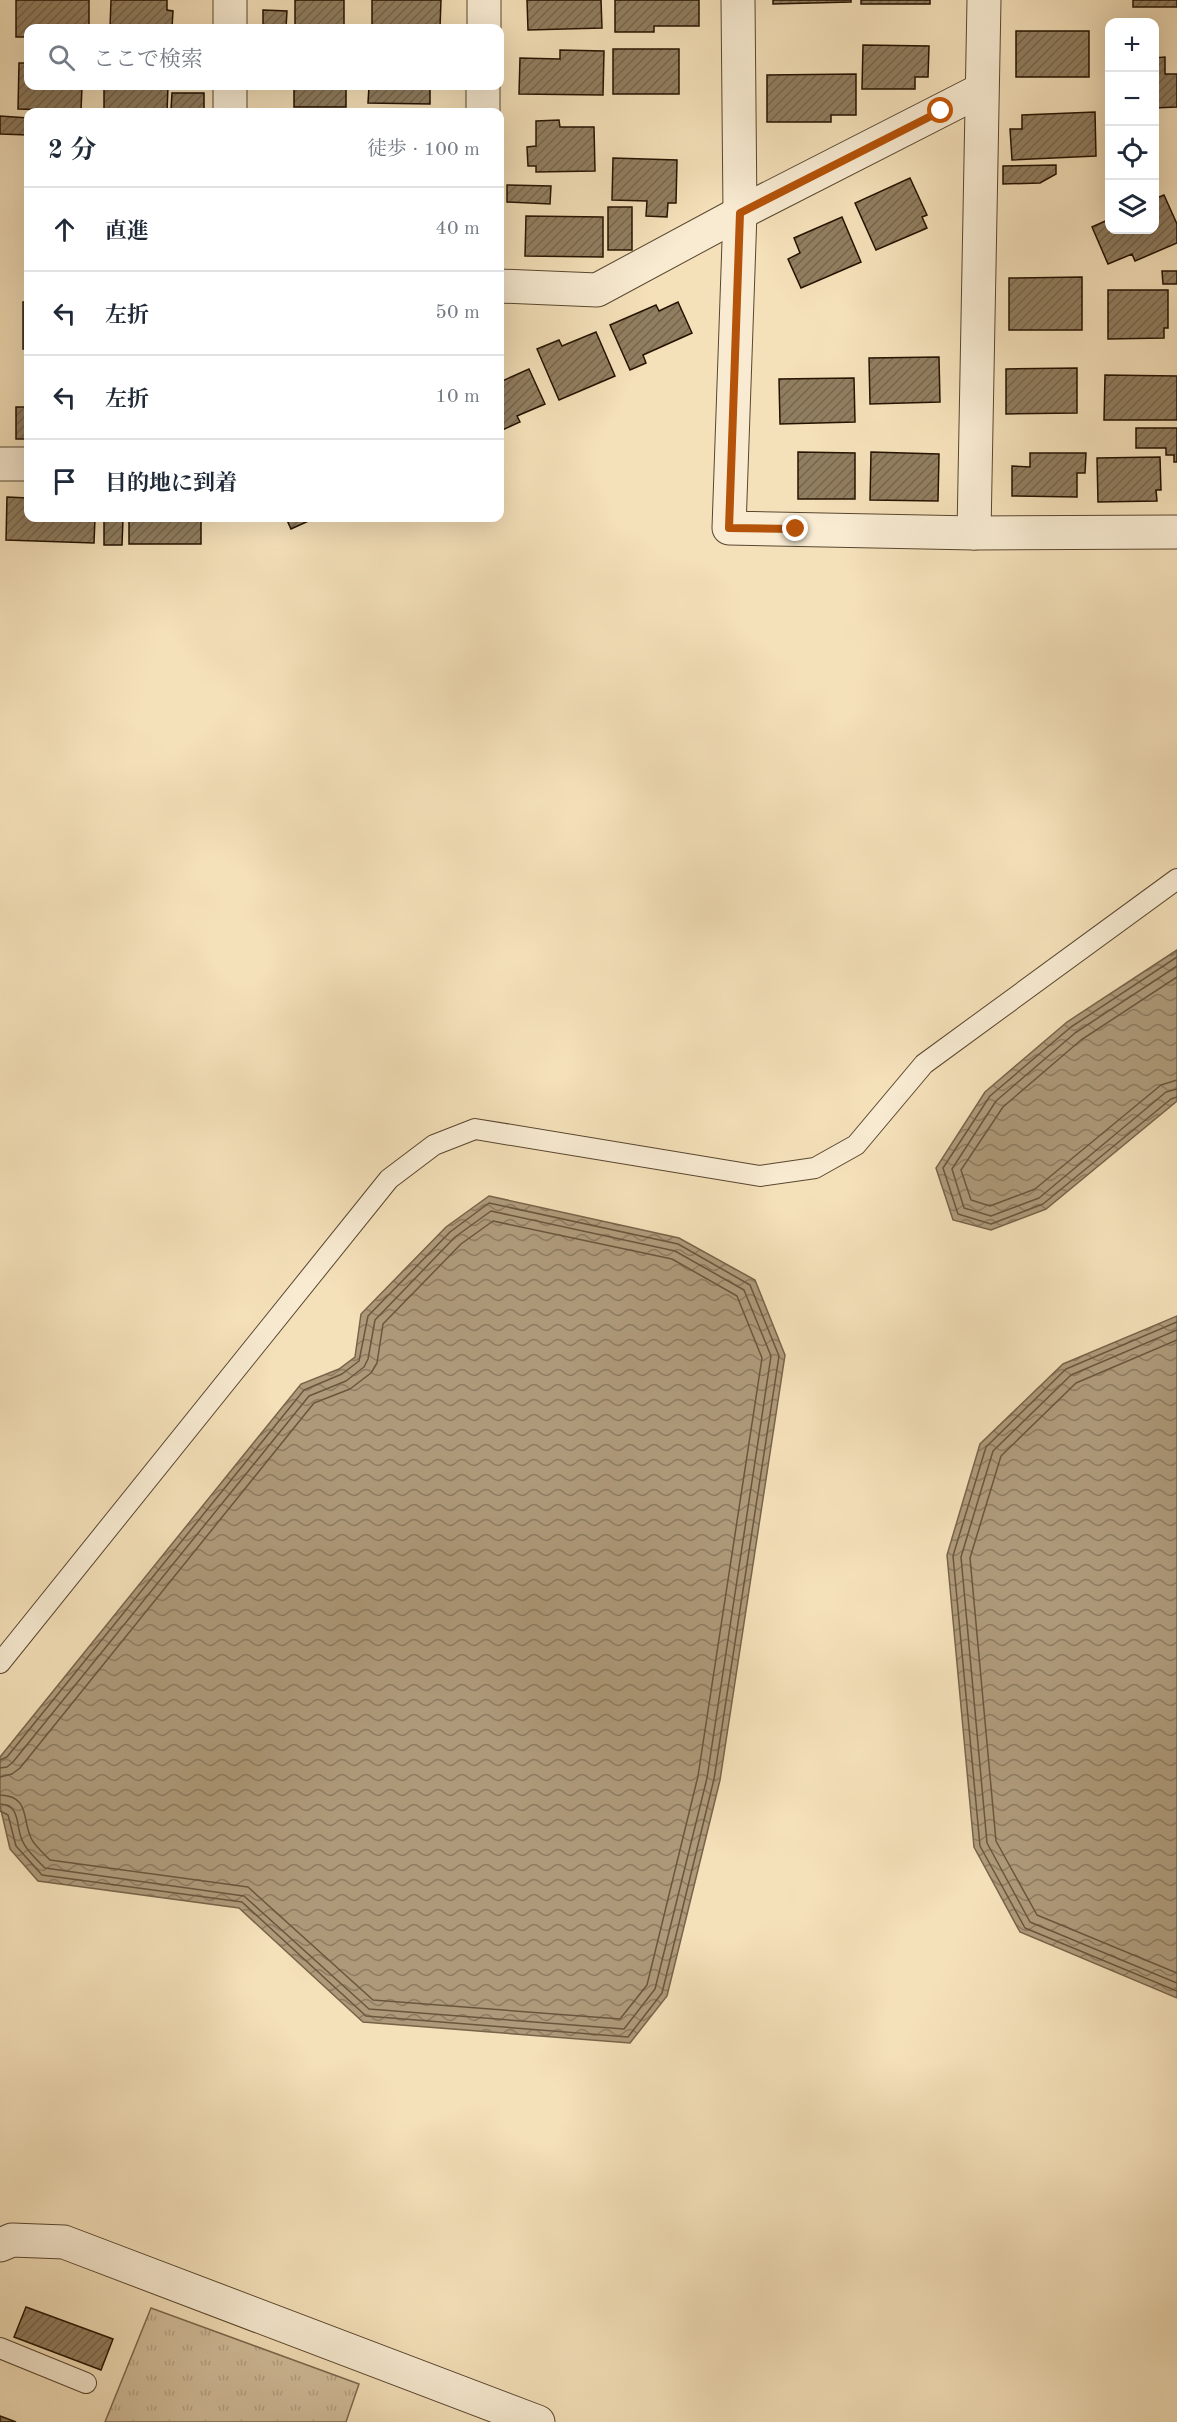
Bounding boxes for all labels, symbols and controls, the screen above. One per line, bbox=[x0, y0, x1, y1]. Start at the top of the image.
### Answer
map controls bbox=[1105, 18, 1159, 234]
button: + bbox=[1105, 18, 1159, 72]
search box bbox=[24, 24, 504, 90]
icon: search bbox=[45, 41, 78, 74]
text: ここで検索 bbox=[93, 49, 203, 71]
button: − bbox=[1105, 72, 1159, 126]
route start bbox=[927, 97, 953, 123]
button: locate bbox=[1105, 126, 1159, 180]
text: 2 分 bbox=[48, 138, 96, 164]
text: 徒歩 · 100 m bbox=[367, 140, 480, 160]
button: layers bbox=[1105, 180, 1159, 234]
icon: ahead bbox=[48, 213, 81, 246]
text: 40 m bbox=[435, 219, 480, 239]
text: 直進 bbox=[105, 221, 149, 243]
icon: left bbox=[48, 297, 81, 330]
text: 50 m bbox=[435, 303, 480, 323]
text: 左折 bbox=[105, 305, 149, 327]
icon: left bbox=[48, 381, 81, 414]
text: 10 m bbox=[435, 387, 480, 407]
text: 左折 bbox=[105, 389, 149, 411]
icon: arrive bbox=[48, 465, 81, 498]
text: 目的地に到着 bbox=[105, 473, 237, 495]
route end bbox=[782, 515, 808, 541]

